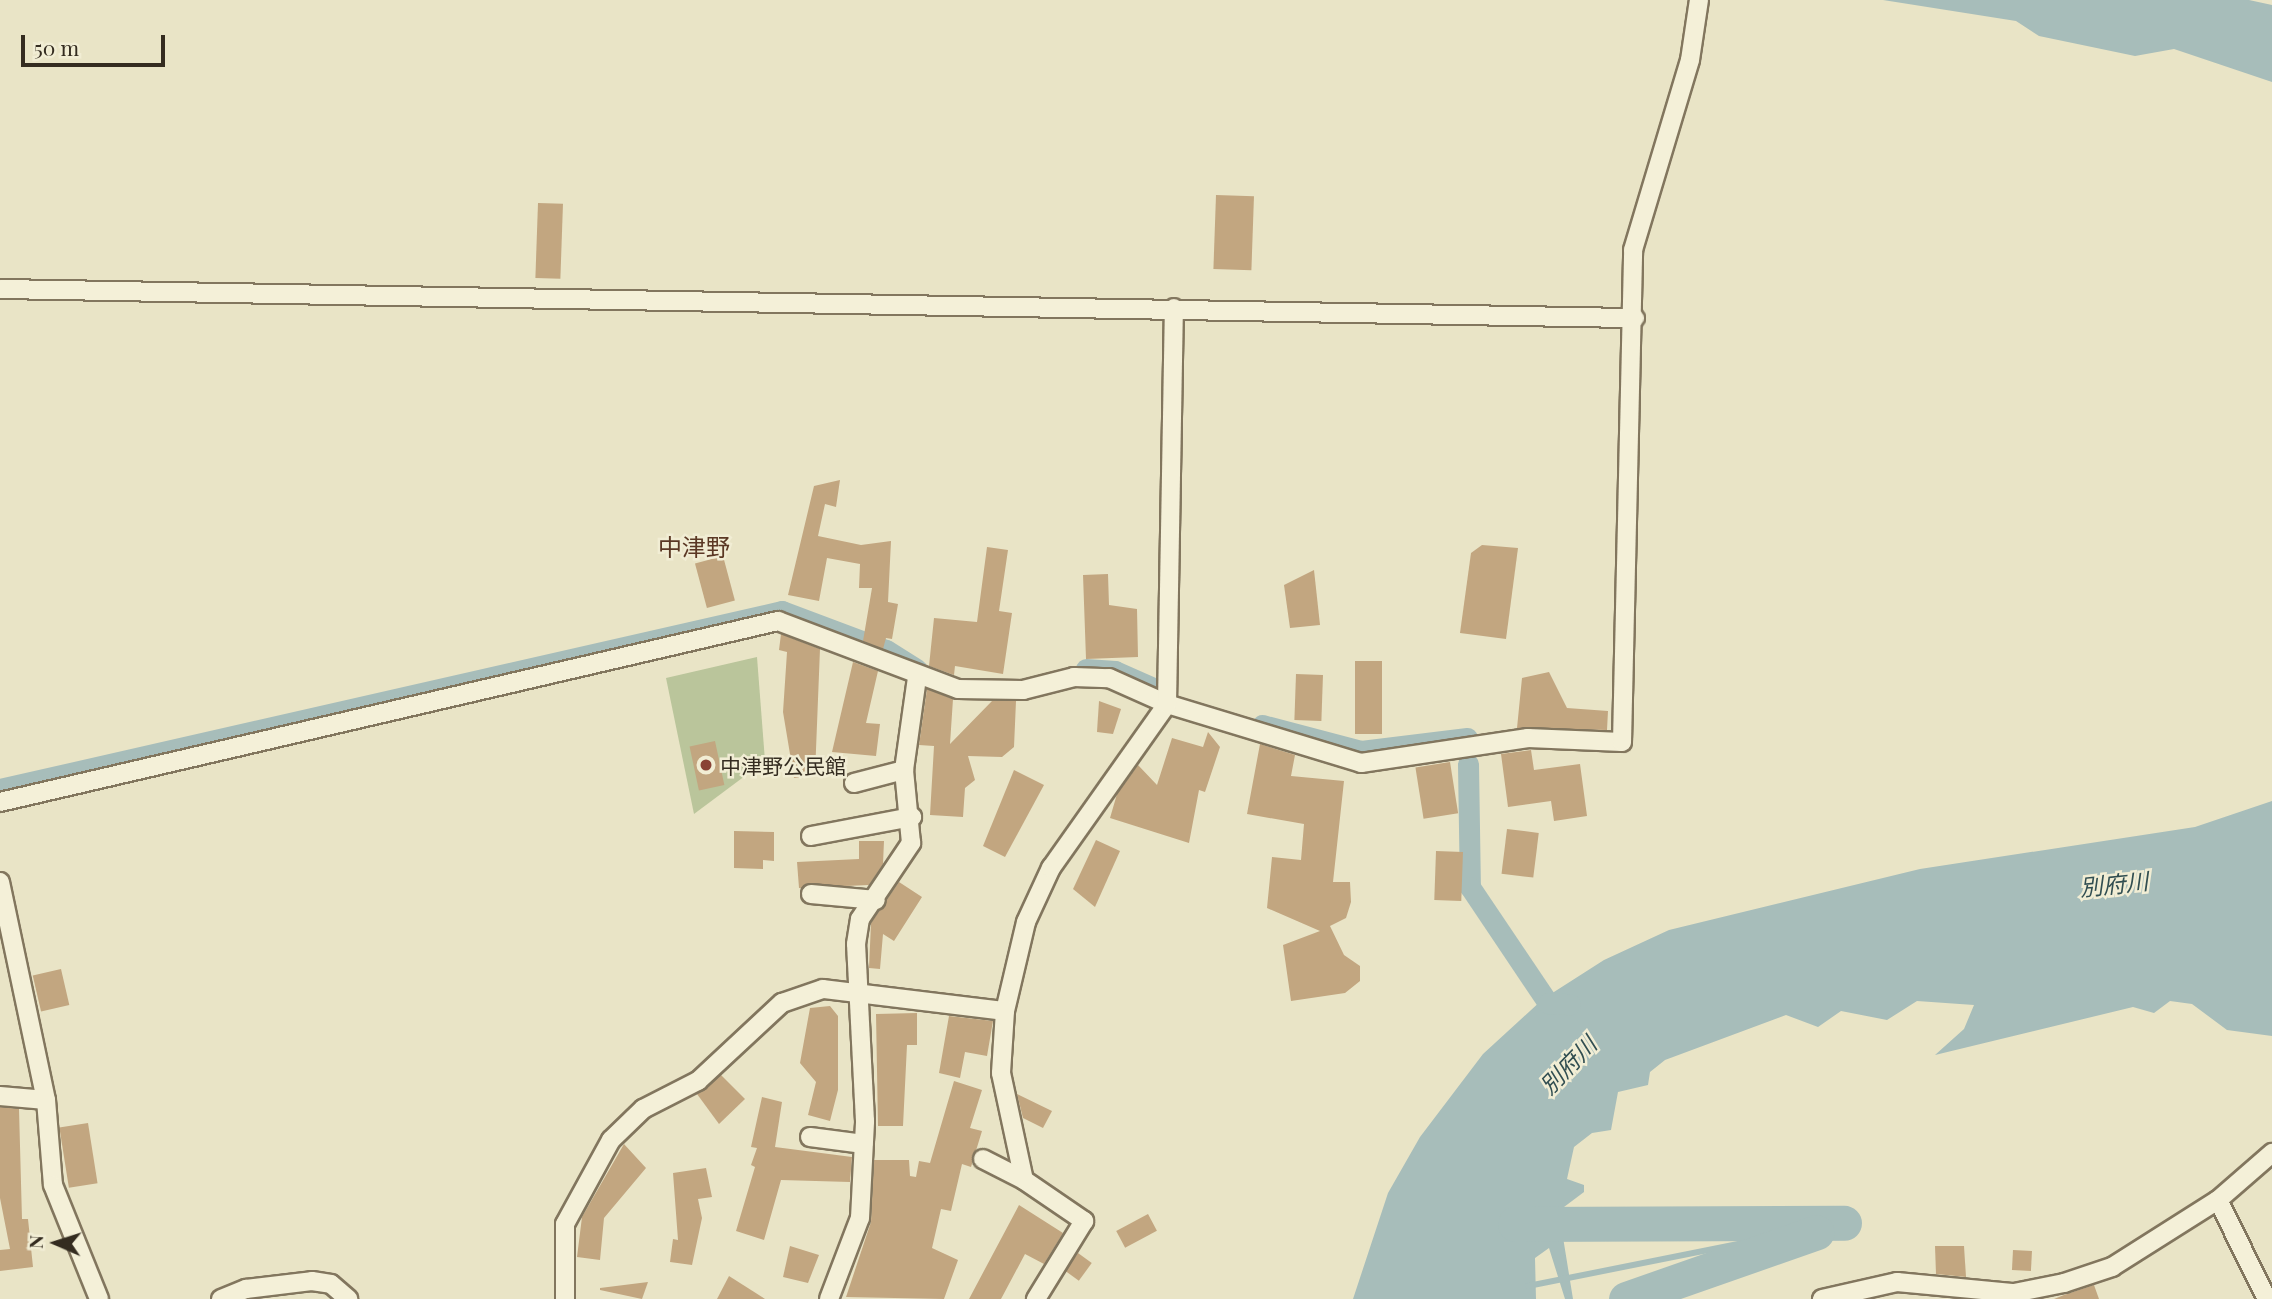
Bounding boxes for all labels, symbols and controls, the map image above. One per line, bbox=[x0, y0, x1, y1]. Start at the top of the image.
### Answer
scale bar bbox=[24, 21, 168, 65]
text: 50 m bbox=[34, 33, 79, 61]
district label: 中津野 bbox=[658, 533, 730, 561]
place label: 中津野公民館 bbox=[720, 752, 846, 778]
marker: 中津野公民館 bbox=[698, 757, 714, 773]
water label: 別府川 bbox=[2078, 867, 2150, 901]
water label: 別府川 bbox=[1534, 1031, 1602, 1099]
north arrow bbox=[21, 1208, 91, 1278]
text: N bbox=[22, 1234, 48, 1249]

